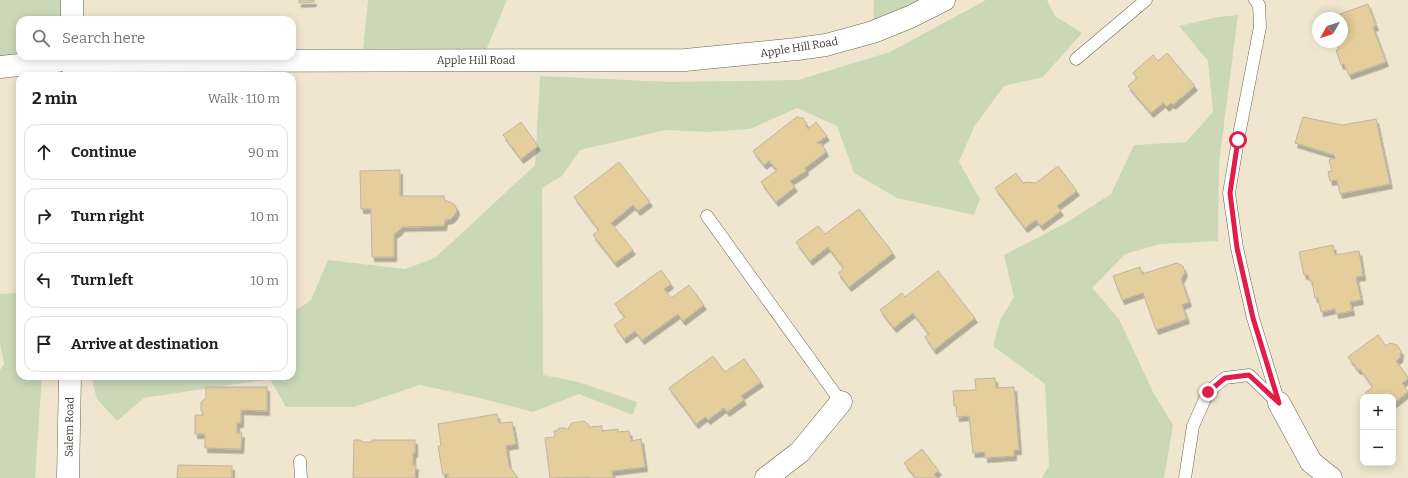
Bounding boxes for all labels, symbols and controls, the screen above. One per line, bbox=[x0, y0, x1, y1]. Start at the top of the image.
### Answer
north arrow bbox=[1312, 12, 1348, 48]
search box bbox=[16, 16, 296, 60]
icon: search bbox=[30, 27, 52, 49]
text: Search here bbox=[62, 29, 145, 47]
street label: Apple Hill Road bbox=[759, 35, 839, 60]
street label: Apple Hill Road bbox=[437, 54, 516, 67]
text: 2 min bbox=[32, 88, 77, 109]
text: Walk · 110 m bbox=[208, 91, 280, 106]
route start bbox=[1229, 131, 1247, 149]
icon: ahead bbox=[33, 141, 55, 163]
text: Continue bbox=[71, 143, 137, 161]
text: 90 m bbox=[248, 145, 279, 160]
icon: right bbox=[33, 205, 55, 227]
text: Turn right bbox=[71, 207, 144, 225]
text: 10 m bbox=[250, 209, 279, 224]
icon: left bbox=[33, 269, 55, 291]
text: Turn left bbox=[71, 271, 133, 289]
text: 10 m bbox=[250, 273, 279, 288]
icon: arrive bbox=[33, 333, 55, 355]
text: Arrive at destination bbox=[71, 335, 218, 353]
route end bbox=[1199, 383, 1217, 401]
map controls bbox=[1360, 394, 1396, 466]
button: + bbox=[1360, 394, 1396, 430]
street label: Salem Road bbox=[62, 396, 77, 457]
button: − bbox=[1360, 430, 1396, 466]

